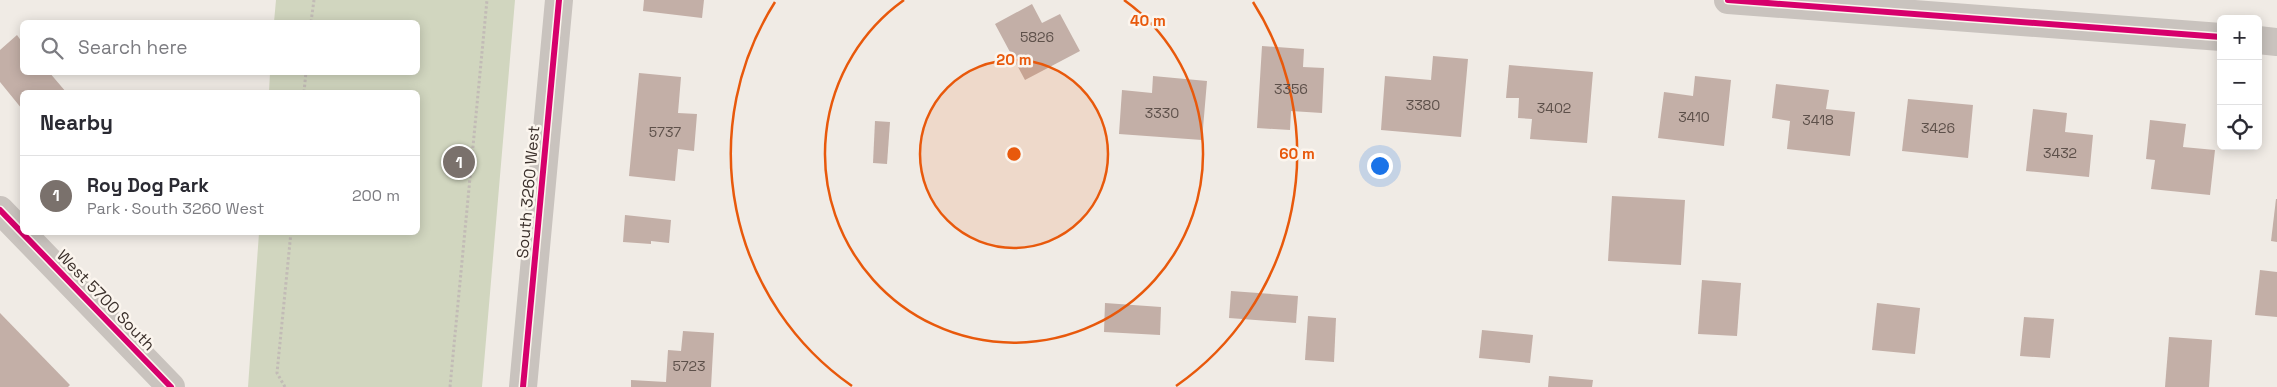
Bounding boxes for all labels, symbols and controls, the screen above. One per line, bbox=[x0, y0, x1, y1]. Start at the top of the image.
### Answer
text: 40 m bbox=[1130, 11, 1166, 30]
map controls bbox=[2217, 15, 2262, 150]
button: + bbox=[2217, 15, 2262, 60]
search box bbox=[20, 20, 420, 75]
house number: 5826 bbox=[1020, 28, 1054, 46]
icon: search bbox=[38, 34, 66, 62]
text: Search here bbox=[78, 35, 188, 60]
text: 20 m bbox=[996, 50, 1032, 69]
button: − bbox=[2217, 60, 2262, 105]
house number: 3356 bbox=[1274, 80, 1308, 98]
house number: 3380 bbox=[1406, 96, 1440, 114]
house number: 3402 bbox=[1537, 99, 1571, 117]
house number: 3330 bbox=[1145, 104, 1179, 122]
button: locate bbox=[2217, 105, 2262, 150]
house number: 3410 bbox=[1678, 108, 1710, 126]
text: Nearby bbox=[40, 109, 113, 136]
house number: 3418 bbox=[1802, 111, 1834, 129]
house number: 3426 bbox=[1921, 119, 1955, 137]
house number: 5737 bbox=[649, 123, 681, 141]
street label: South 3260 West bbox=[512, 125, 544, 259]
pin: 1 bbox=[443, 143, 475, 181]
text: 60 m bbox=[1279, 144, 1315, 163]
house number: 3432 bbox=[2043, 144, 2077, 162]
centre of rings bbox=[1005, 145, 1023, 163]
your location bbox=[1367, 153, 1393, 179]
text: Roy Dog Park bbox=[87, 173, 209, 198]
text: 1 bbox=[52, 185, 60, 206]
text: 200 m bbox=[352, 185, 400, 206]
text: Park · South 3260 West bbox=[87, 198, 264, 219]
street label: West 5700 South bbox=[52, 245, 160, 355]
house number: 5723 bbox=[673, 357, 705, 375]

